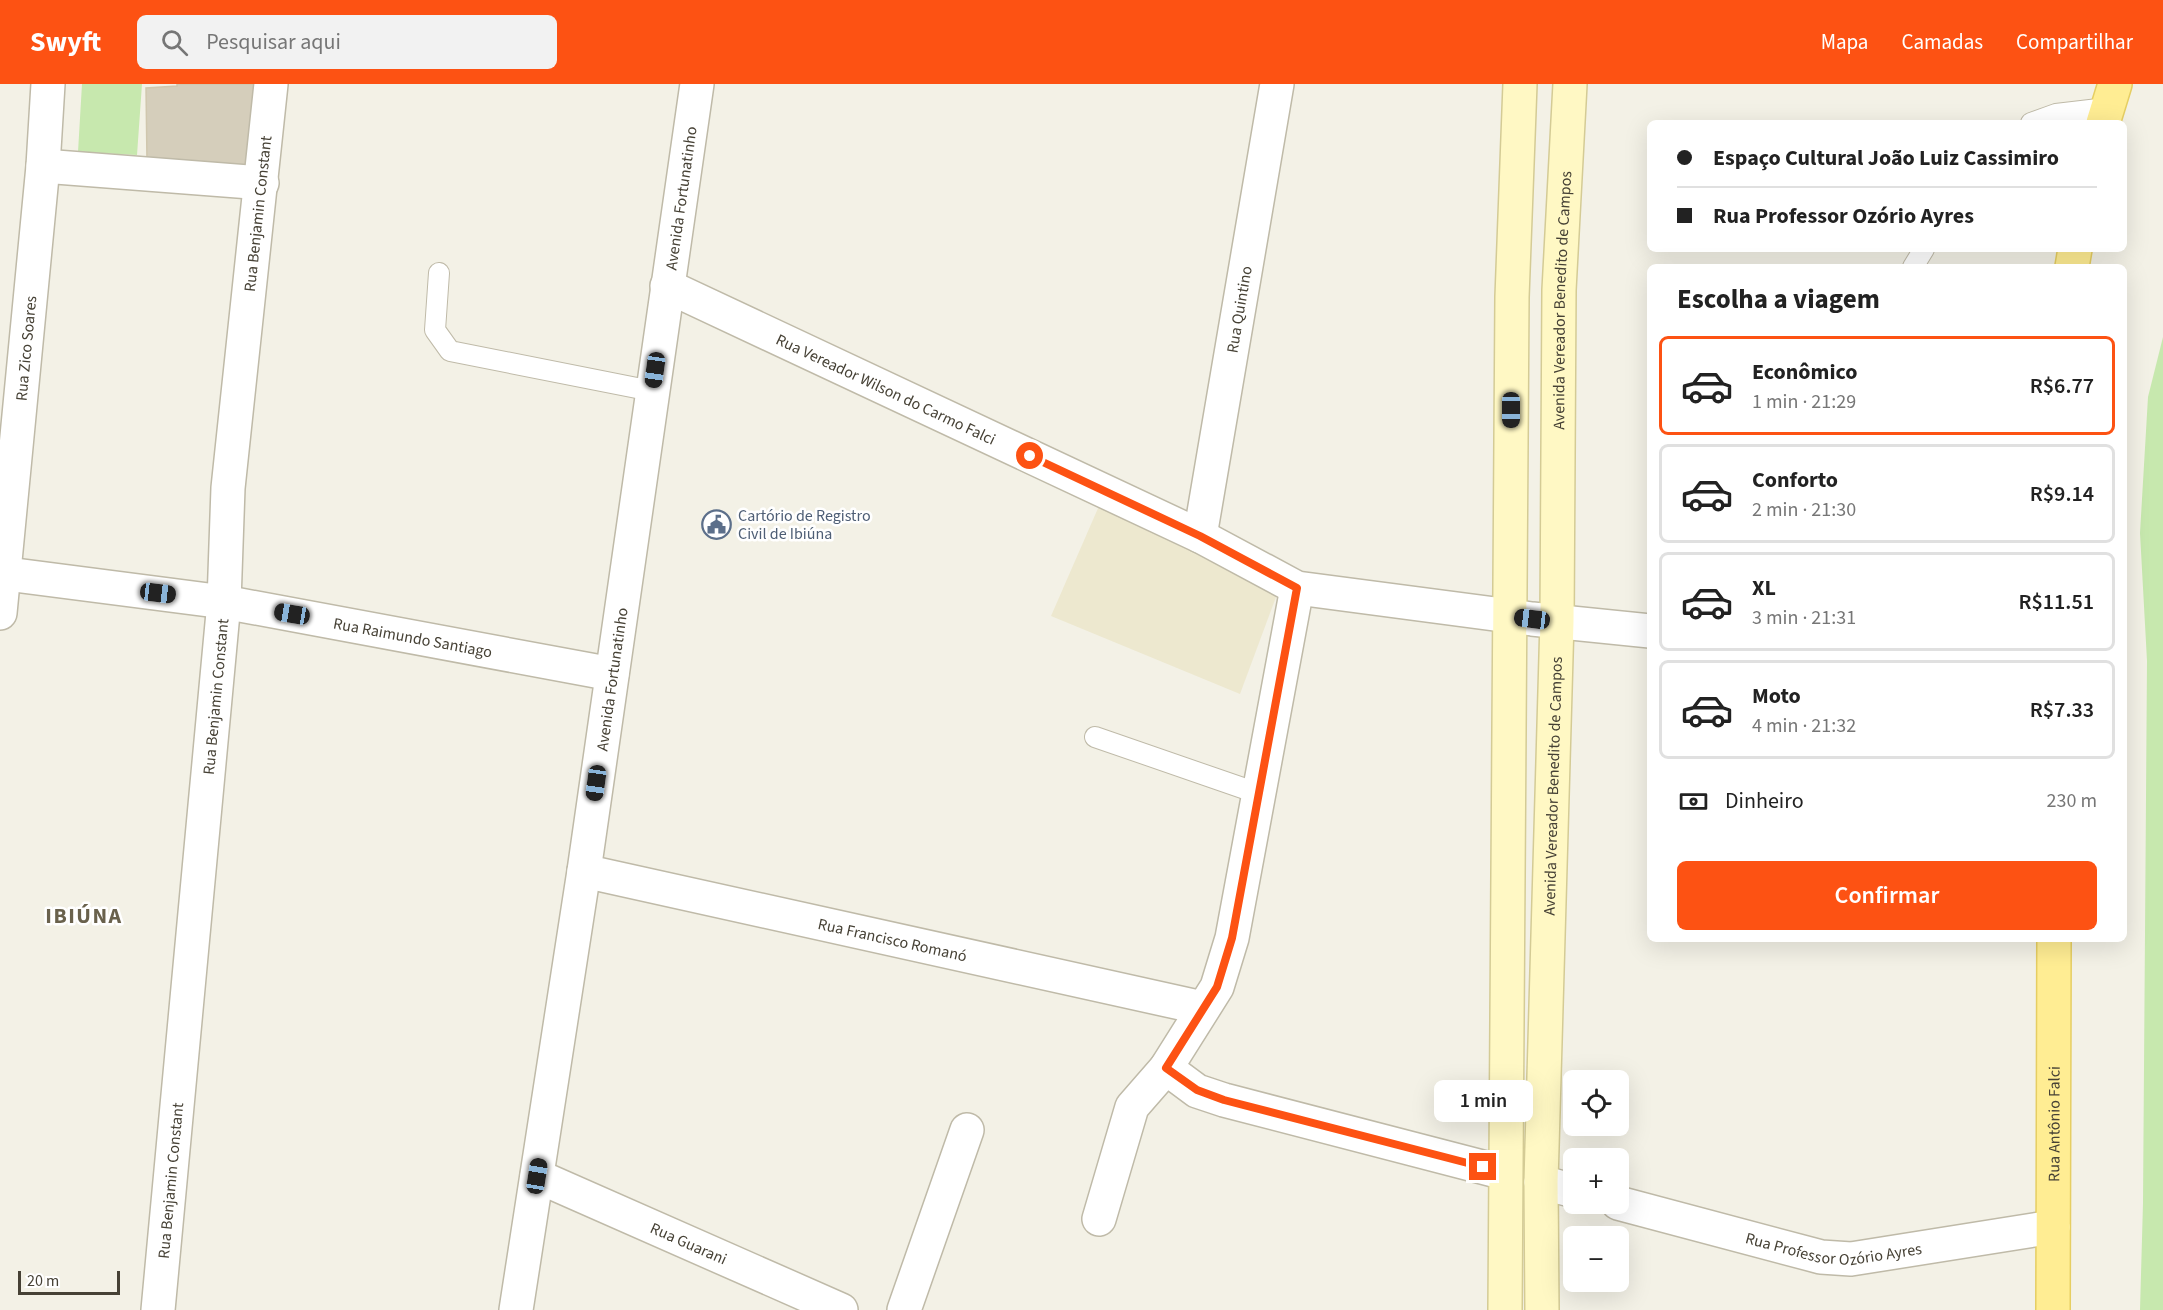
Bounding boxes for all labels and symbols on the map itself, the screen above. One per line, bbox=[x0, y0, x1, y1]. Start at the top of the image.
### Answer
street label: Avenida Fortunatinho bbox=[660, 125, 703, 272]
street label: Rua Benjamin Constant bbox=[239, 134, 277, 293]
street label: Avenida Vereador Benedito de Campos bbox=[1548, 170, 1577, 430]
street label: Rua Quintino bbox=[1221, 264, 1258, 355]
street label: Rua Zico Soares bbox=[10, 294, 43, 402]
street label: Rua Vereador Wilson do Carmo Falci bbox=[772, 329, 999, 451]
car bbox=[644, 351, 666, 389]
car bbox=[1502, 392, 1520, 428]
route start bbox=[1016, 442, 1043, 469]
place label: Cartório de Registro Civil de Ibiúna bbox=[738, 505, 871, 545]
public building icon: Cartório de Registro Civil de Ibiúna bbox=[701, 508, 733, 540]
car bbox=[139, 582, 177, 604]
car bbox=[273, 602, 311, 626]
street label: Avenida Fortunatinho bbox=[591, 606, 634, 753]
car bbox=[1513, 608, 1551, 630]
street label: Rua Raimundo Santiago bbox=[332, 613, 494, 664]
street label: Rua Benjamin Constant bbox=[198, 617, 234, 776]
street label: Avenida Vereador Benedito de Campos bbox=[1539, 656, 1568, 916]
car bbox=[585, 764, 607, 802]
district label: IBIÚNA bbox=[45, 900, 123, 932]
street label: Rua Francisco Romanó bbox=[816, 913, 969, 967]
street label: Rua Antônio Falci bbox=[2043, 1066, 2066, 1182]
callout: 1 min bbox=[1434, 1080, 1532, 1122]
street label: Rua Benjamin Constant bbox=[153, 1101, 189, 1260]
route end bbox=[1469, 1153, 1496, 1180]
car bbox=[525, 1157, 549, 1195]
street label: Rua Guarani bbox=[647, 1217, 730, 1270]
street label: Rua Professor Ozório Ayres bbox=[1743, 1227, 1924, 1271]
scale bar bbox=[18, 1268, 120, 1296]

